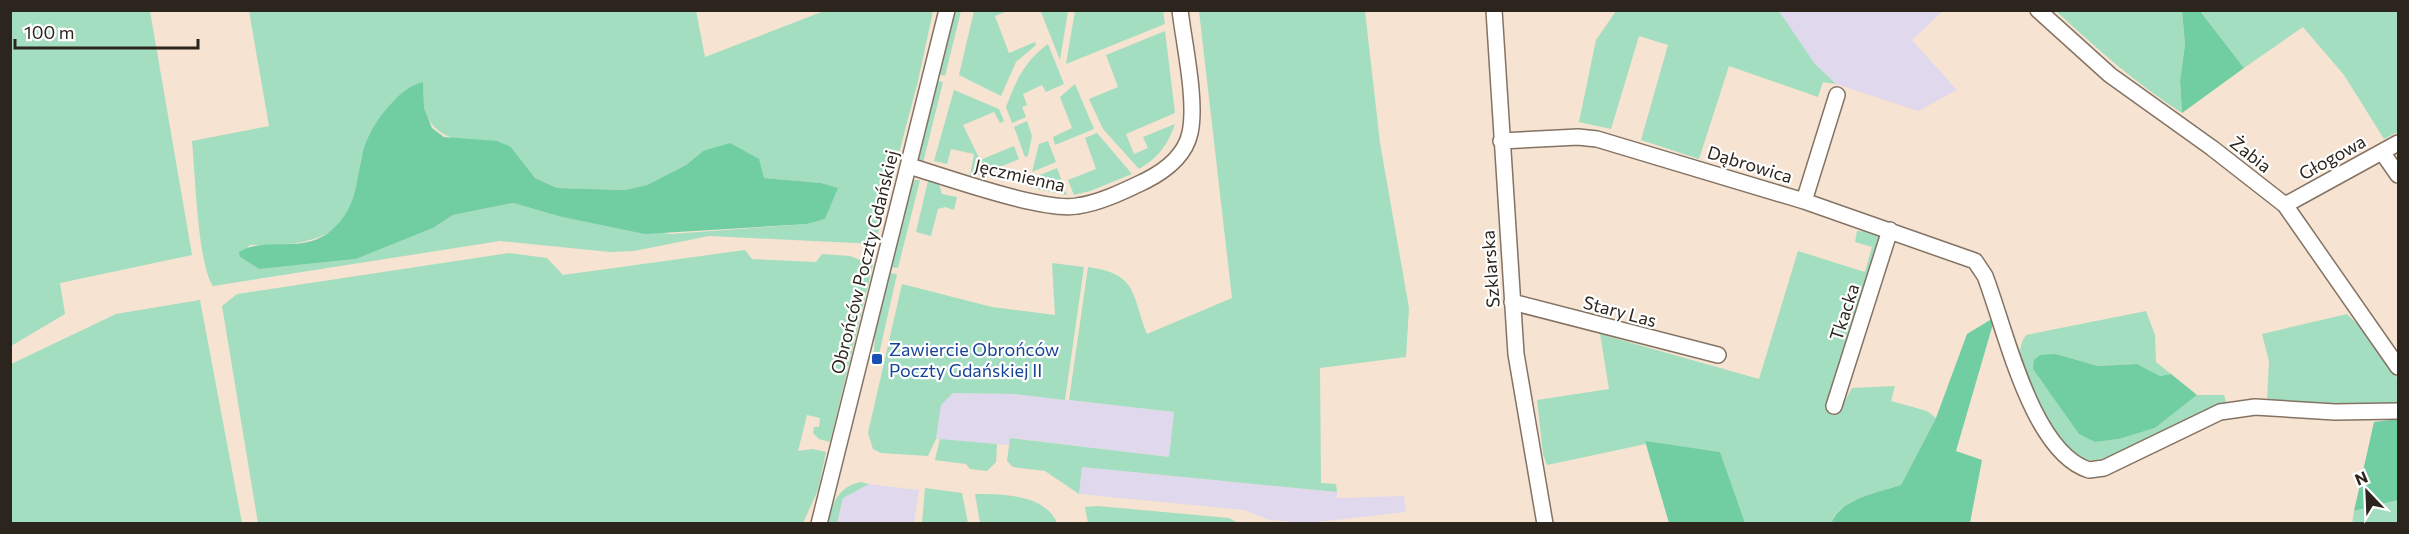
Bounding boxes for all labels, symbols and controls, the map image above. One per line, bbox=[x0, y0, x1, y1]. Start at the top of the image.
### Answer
scale bar bbox=[15, 12, 198, 50]
text: 100 m bbox=[24, 21, 74, 43]
street label: Głogowa bbox=[2295, 130, 2369, 184]
street label: Żabia bbox=[2226, 131, 2276, 177]
street label: Dąbrowica bbox=[1705, 141, 1795, 187]
street label: Obrońców Poczty Gdańskiej bbox=[825, 148, 903, 376]
street label: Jęczmienna bbox=[972, 154, 1068, 196]
street label: Szklarska bbox=[1476, 230, 1504, 308]
street label: Tkacka bbox=[1824, 281, 1864, 343]
street label: Stary Las bbox=[1581, 291, 1659, 331]
place label: Zawiercie Obrońców Poczty Gdańskiej II bbox=[889, 338, 1059, 381]
marker: Zawiercie Obrońców Poczty Gdańskiej II bbox=[870, 352, 884, 366]
north arrow bbox=[2337, 462, 2397, 522]
text: N bbox=[2352, 467, 2370, 489]

